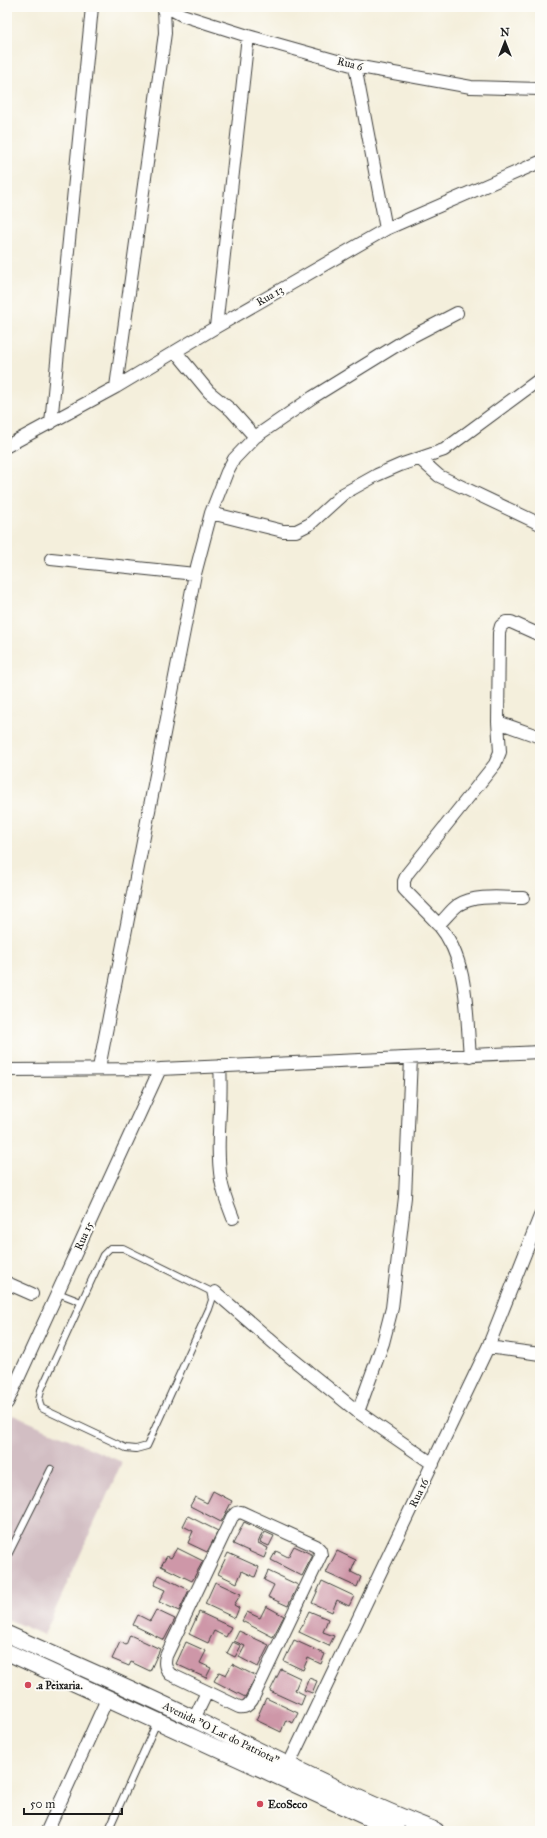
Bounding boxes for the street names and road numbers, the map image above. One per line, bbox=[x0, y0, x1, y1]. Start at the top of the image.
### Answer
street label: Rua 6 bbox=[336, 55, 365, 74]
street label: Rua 13 bbox=[254, 283, 286, 309]
street label: Rua 15 bbox=[72, 1220, 96, 1252]
street label: Rua 16 bbox=[406, 1476, 432, 1510]
street label: Avenida "O Lar do Patriota" bbox=[160, 1699, 281, 1767]

